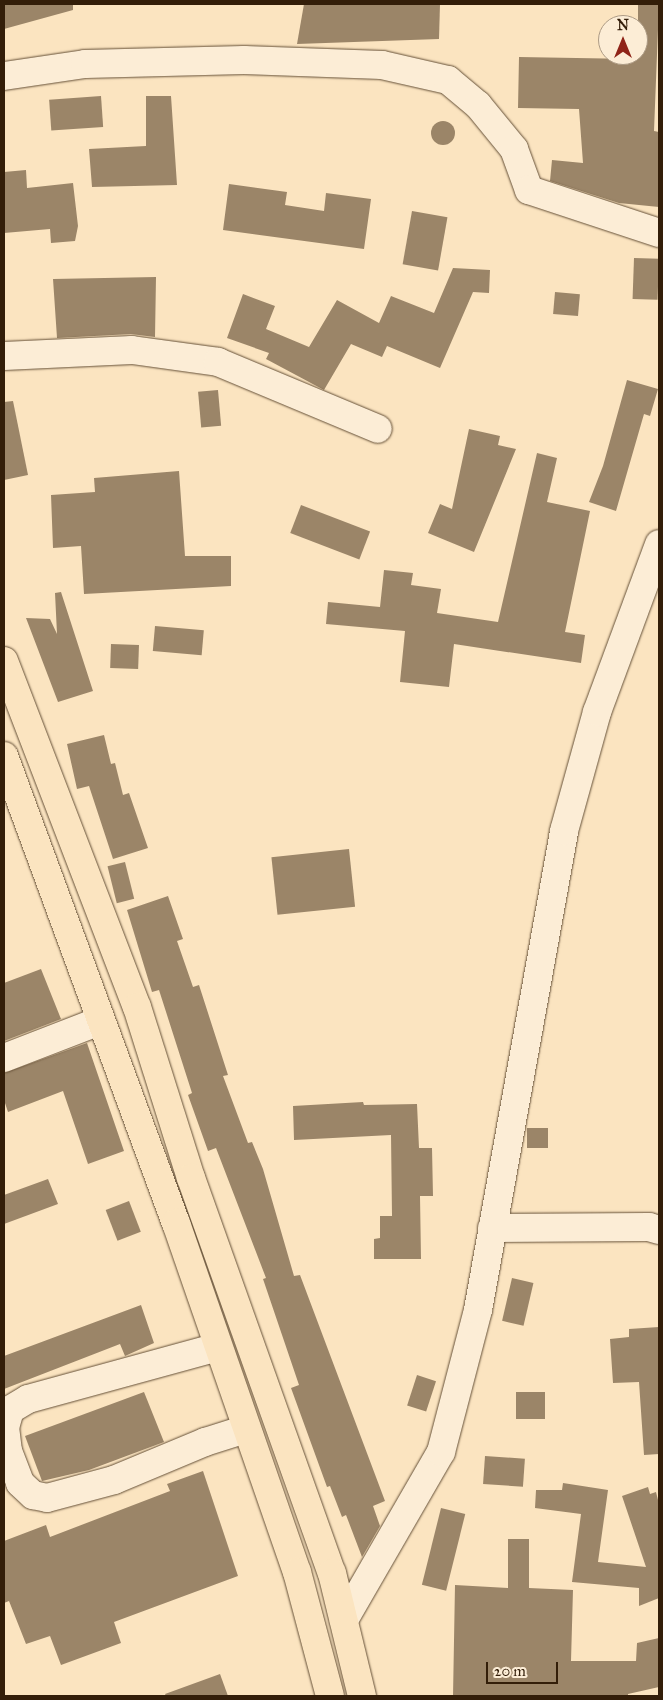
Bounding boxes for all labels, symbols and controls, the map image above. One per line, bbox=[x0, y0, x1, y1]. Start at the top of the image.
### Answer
north arrow bbox=[598, 15, 648, 65]
text: N bbox=[617, 17, 629, 34]
scale bar bbox=[488, 1652, 560, 1684]
text: 20 m bbox=[494, 1662, 526, 1680]

